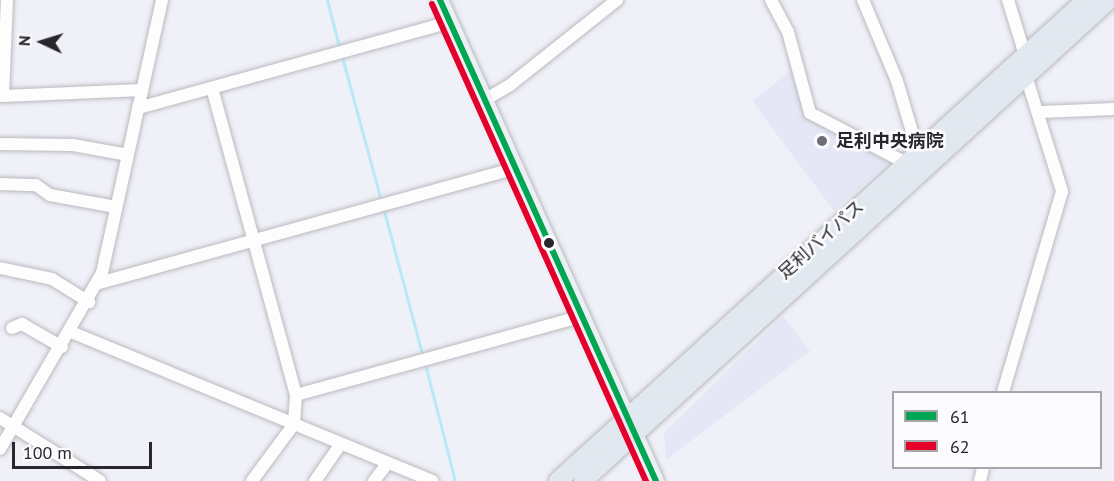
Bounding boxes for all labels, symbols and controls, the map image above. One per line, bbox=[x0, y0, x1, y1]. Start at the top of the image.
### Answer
north arrow bbox=[12, 12, 72, 72]
text: N bbox=[14, 35, 34, 47]
place label: 足利中央病院 bbox=[836, 130, 944, 152]
marker: 足利中央病院 bbox=[813, 132, 831, 150]
street label: 足利バイパス bbox=[774, 196, 868, 284]
unlabelled marker bbox=[543, 237, 555, 249]
legend bbox=[892, 391, 1102, 469]
text: 61 bbox=[950, 405, 970, 428]
scale bar bbox=[15, 430, 154, 468]
text: 62 bbox=[950, 435, 970, 458]
text: 100 m bbox=[23, 441, 72, 464]

